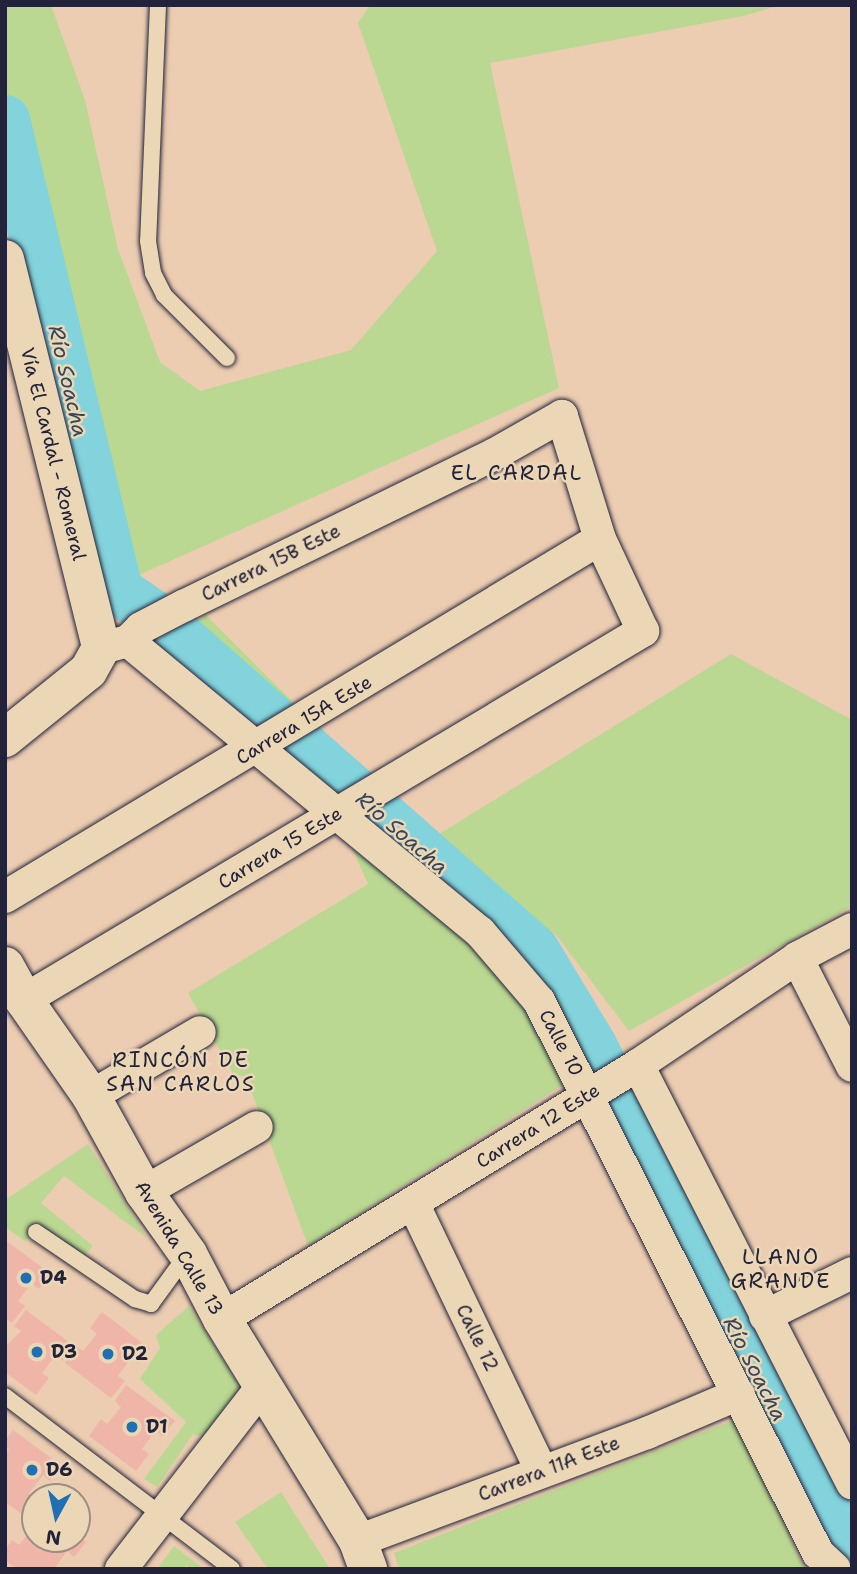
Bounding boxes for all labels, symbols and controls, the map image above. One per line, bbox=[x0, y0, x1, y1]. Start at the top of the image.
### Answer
water label: Río Soacha bbox=[43, 323, 93, 439]
street label: Vía El Cardal - Romeral bbox=[16, 345, 90, 563]
district label: EL CARDAL bbox=[452, 460, 582, 486]
street label: Carrera 15B Este bbox=[198, 519, 344, 607]
street label: Carrera 15A Este bbox=[232, 670, 376, 770]
water label: Río Soacha bbox=[351, 786, 453, 880]
street label: Carrera 15 Este bbox=[214, 802, 346, 894]
street label: Calle 10 bbox=[534, 1006, 588, 1080]
district label: RINCÓN DE SAN CARLOS bbox=[108, 1047, 254, 1097]
street label: Carrera 12 Este bbox=[472, 1079, 604, 1173]
street label: Avenida Calle 13 bbox=[130, 1177, 228, 1319]
district label: LLANO GRANDE bbox=[731, 1244, 831, 1294]
place label: D4 bbox=[40, 1267, 67, 1289]
marker: D4 bbox=[18, 1270, 34, 1286]
street label: Calle 12 bbox=[451, 1301, 503, 1375]
water label: Río Soacha bbox=[718, 1313, 792, 1425]
place label: D3 bbox=[51, 1341, 77, 1363]
place label: D2 bbox=[122, 1343, 148, 1365]
marker: D3 bbox=[29, 1344, 45, 1360]
marker: D2 bbox=[100, 1346, 116, 1362]
place label: D1 bbox=[146, 1416, 168, 1438]
marker: D1 bbox=[124, 1419, 140, 1435]
street label: Carrera 11A Este bbox=[475, 1432, 623, 1506]
place label: D6 bbox=[46, 1459, 73, 1481]
marker: D6 bbox=[24, 1462, 40, 1478]
north arrow bbox=[21, 1483, 91, 1553]
text: N bbox=[44, 1524, 62, 1551]

